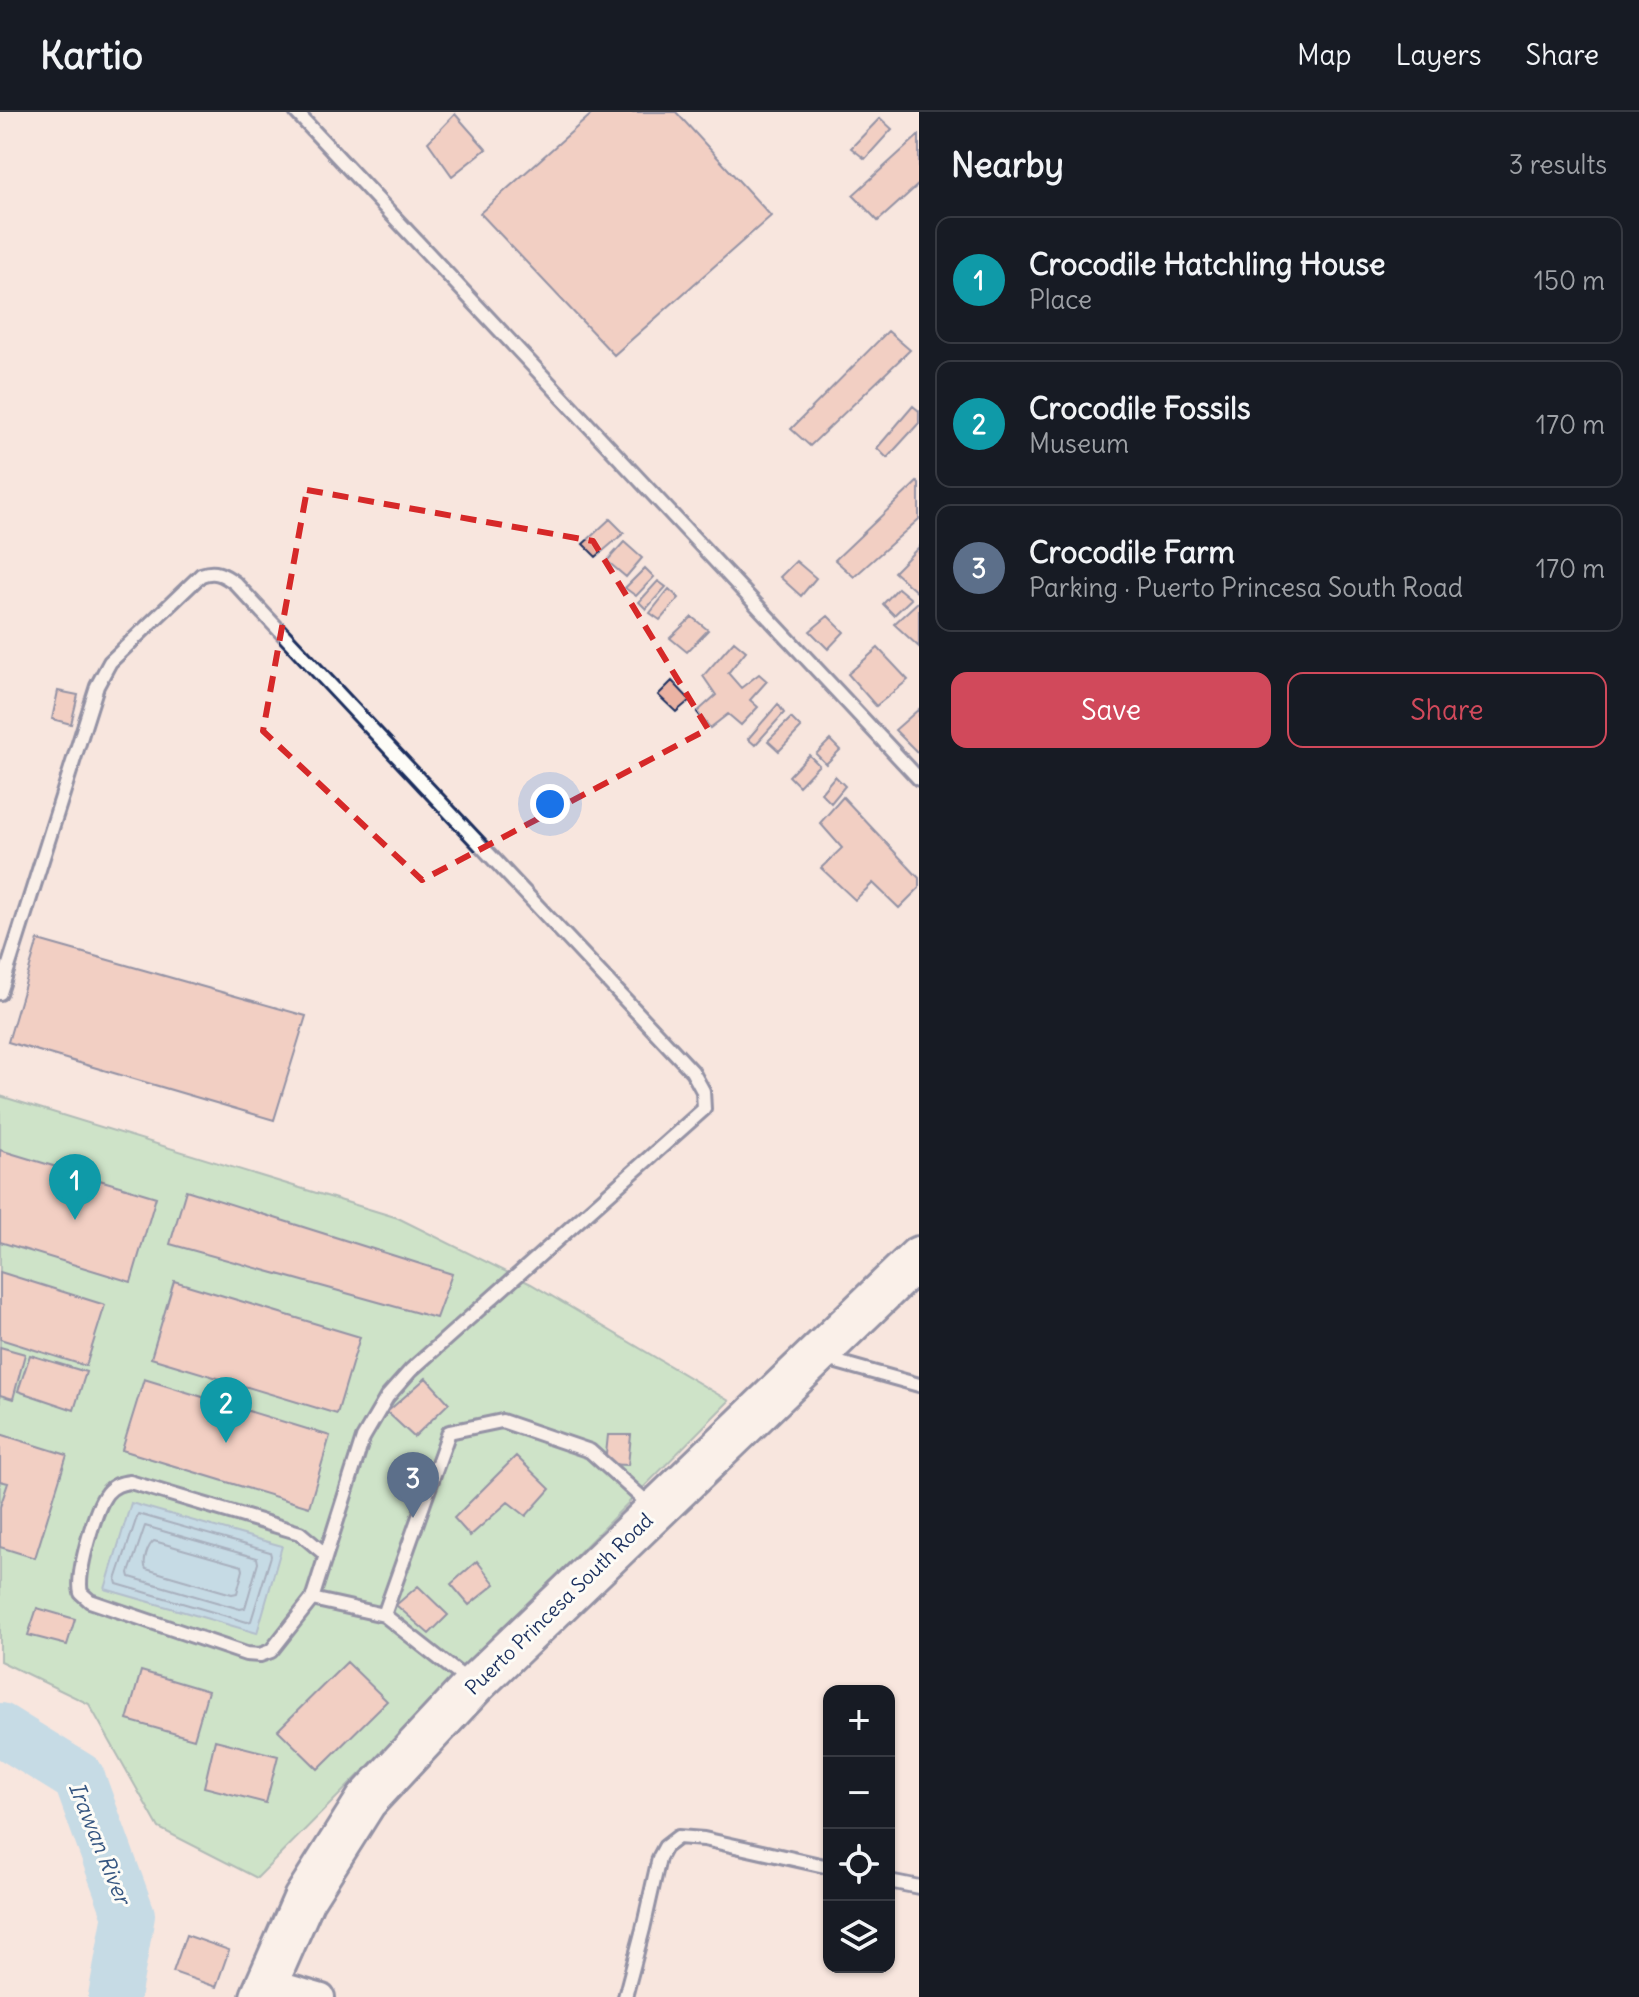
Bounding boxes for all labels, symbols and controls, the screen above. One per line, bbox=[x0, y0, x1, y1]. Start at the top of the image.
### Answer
text: Kartio bbox=[40, 32, 143, 79]
text: Map bbox=[1297, 37, 1352, 73]
text: Layers bbox=[1396, 37, 1482, 73]
text: Share bbox=[1526, 37, 1599, 73]
text: Nearby bbox=[951, 143, 1064, 186]
text: 3 results bbox=[1509, 148, 1607, 181]
text: Crocodile Hatchling House bbox=[1029, 245, 1385, 283]
text: 1 bbox=[974, 264, 984, 297]
text: 150 m bbox=[1534, 264, 1605, 297]
text: Place bbox=[1029, 283, 1092, 316]
text: Crocodile Fossils bbox=[1029, 389, 1251, 427]
text: 2 bbox=[972, 408, 986, 441]
text: 170 m bbox=[1536, 408, 1605, 441]
text: Museum bbox=[1029, 427, 1129, 460]
text: Crocodile Farm bbox=[1029, 533, 1235, 571]
text: 3 bbox=[972, 552, 986, 585]
text: 170 m bbox=[1536, 552, 1605, 585]
text: Parking · Puerto Princesa South Road bbox=[1029, 571, 1463, 604]
button: Save bbox=[951, 672, 1271, 748]
button: Share bbox=[1287, 672, 1607, 748]
your location bbox=[530, 784, 570, 824]
pin: 1 bbox=[49, 1154, 101, 1220]
pin: 2 bbox=[200, 1377, 252, 1443]
pin: 3 bbox=[387, 1452, 439, 1518]
street label: Puerto Princesa South Road bbox=[460, 1507, 658, 1700]
map controls bbox=[823, 1685, 895, 1973]
button: + bbox=[823, 1685, 895, 1757]
button: − bbox=[823, 1757, 895, 1829]
water label: Irawan River bbox=[63, 1778, 138, 1911]
button: locate bbox=[823, 1829, 895, 1901]
button: layers bbox=[823, 1901, 895, 1973]

